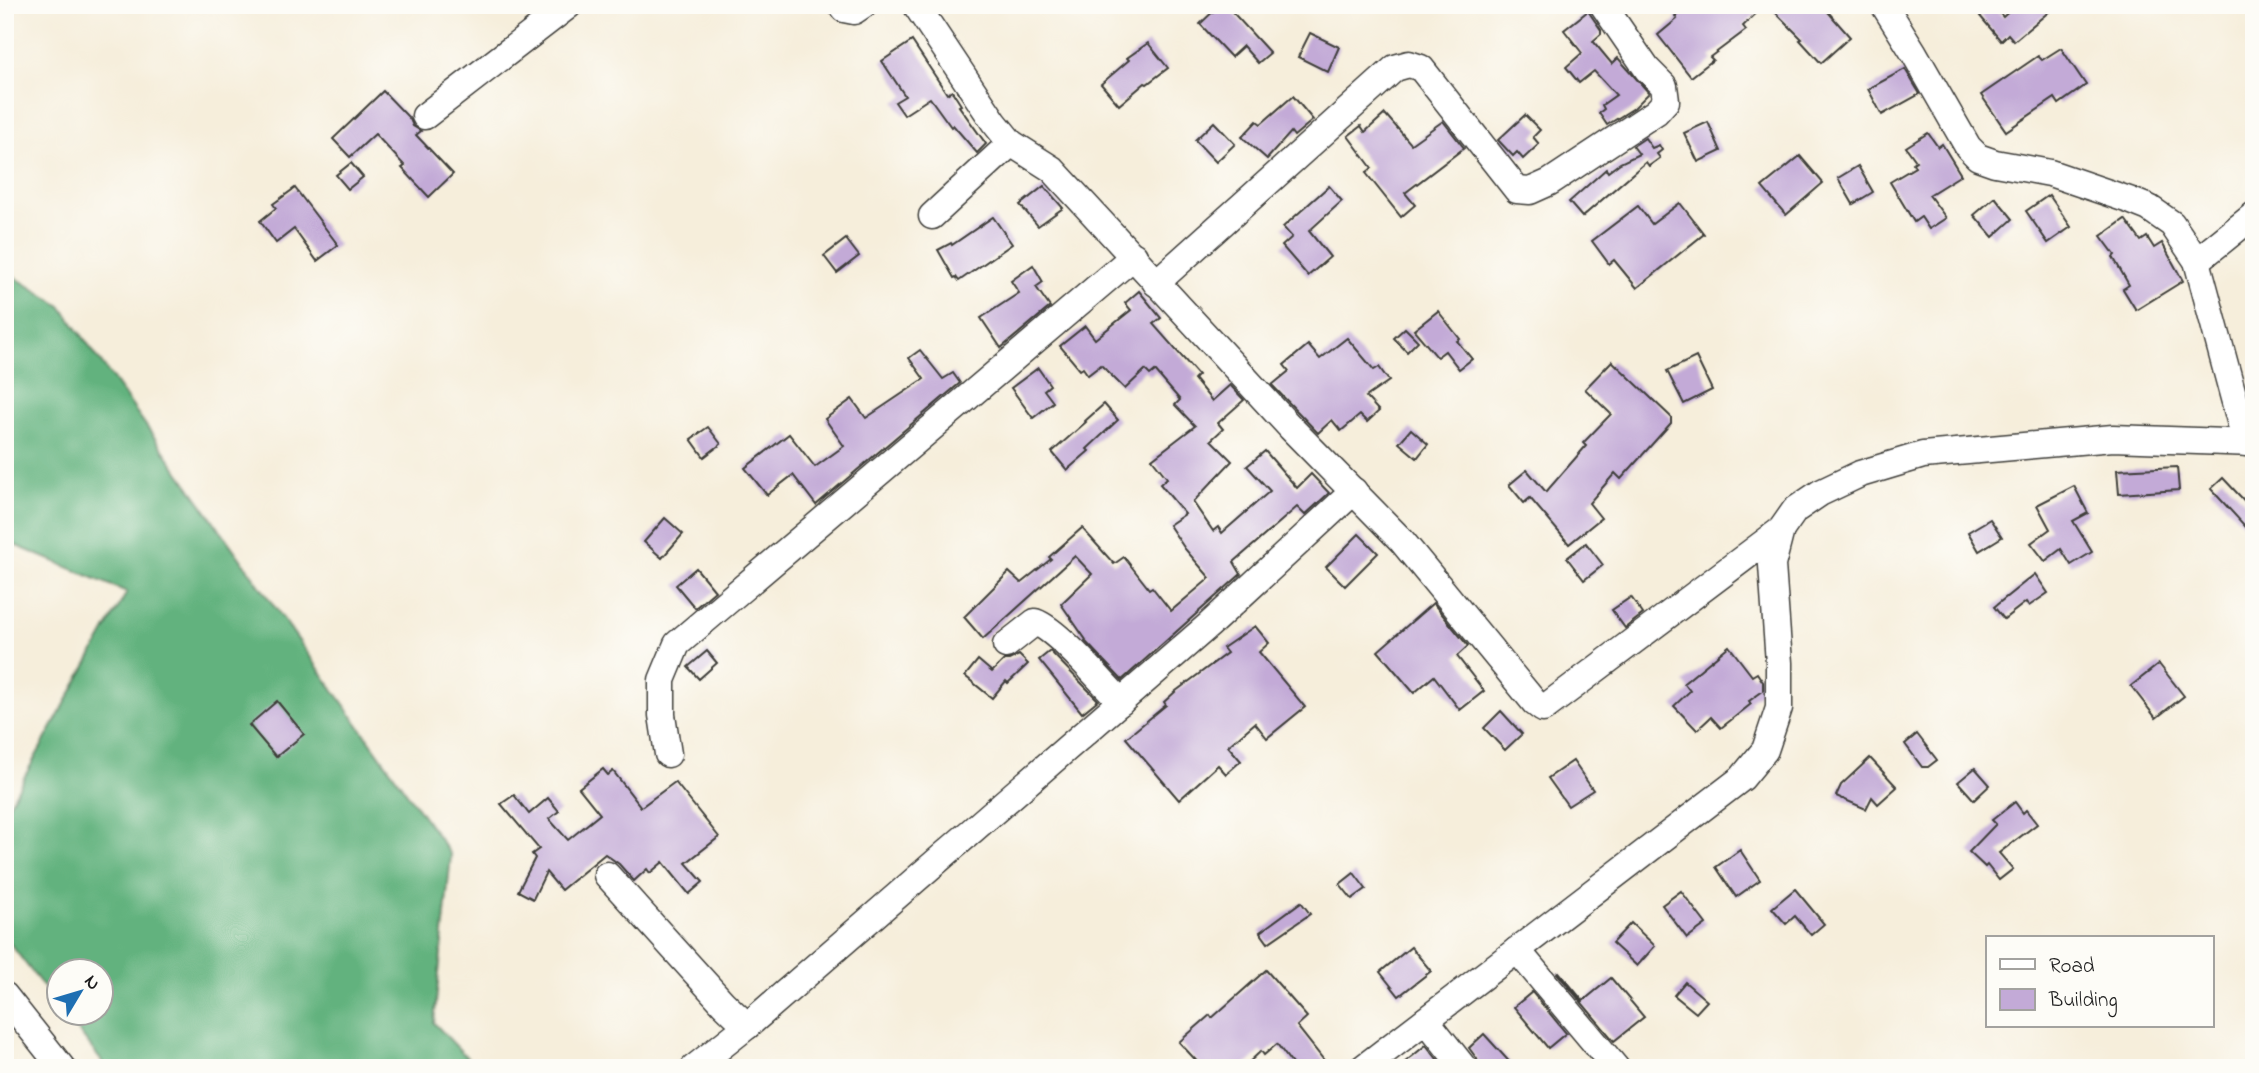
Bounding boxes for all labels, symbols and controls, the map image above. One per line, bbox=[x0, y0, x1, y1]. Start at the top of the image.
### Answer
legend bbox=[1986, 936, 2214, 1028]
text: Road bbox=[2049, 952, 2095, 982]
north arrow bbox=[46, 958, 116, 1028]
text: N bbox=[77, 970, 106, 997]
text: Building bbox=[2048, 986, 2118, 1018]

